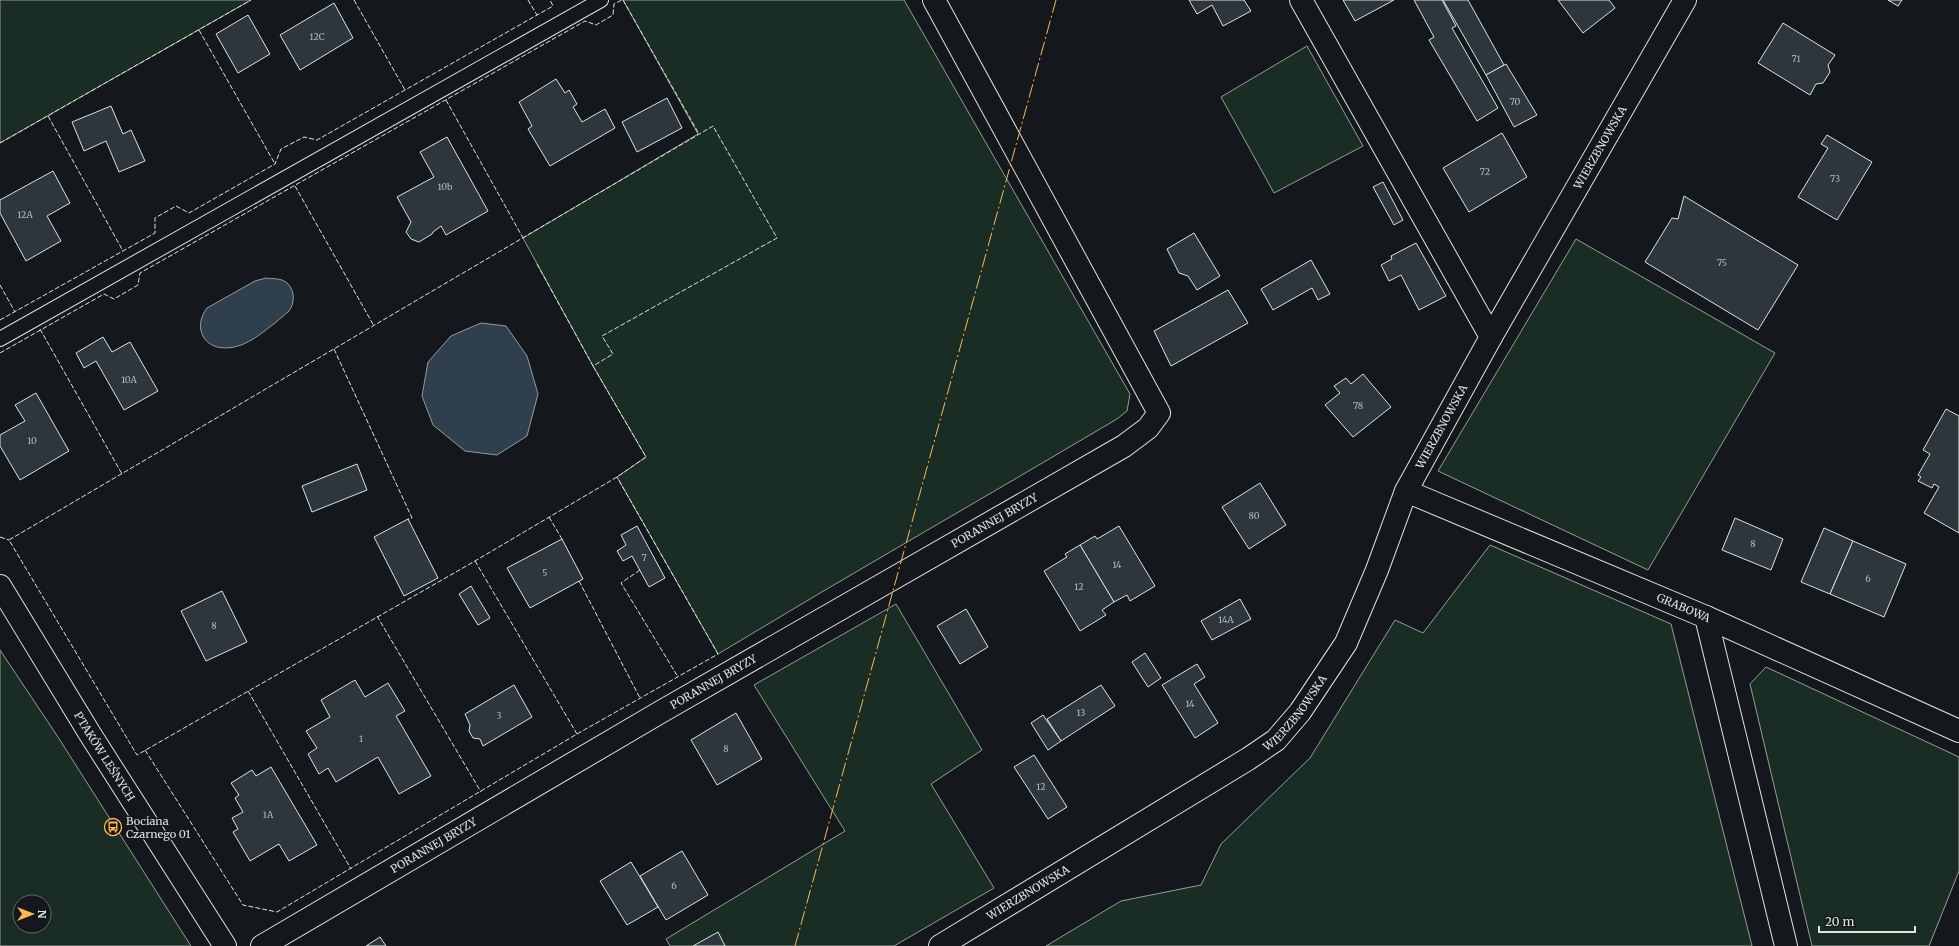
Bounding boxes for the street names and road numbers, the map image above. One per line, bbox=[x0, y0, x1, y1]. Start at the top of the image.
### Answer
street label: WIERZBNOWSKA bbox=[1570, 103, 1630, 193]
street label: WIERZBNOWSKA bbox=[1412, 382, 1471, 472]
street label: PORANNEJ BRYZY bbox=[949, 490, 1041, 551]
street label: GRABOWA bbox=[1655, 590, 1713, 625]
street label: PORANNEJ BRYZY bbox=[668, 651, 760, 712]
street label: WIERZBNOWSKA bbox=[1259, 672, 1330, 754]
street label: PTAKÓW LEŚNYCH bbox=[71, 709, 138, 804]
street label: PORANNEJ BRYZY bbox=[388, 814, 480, 876]
street label: WIERZBNOWSKA bbox=[983, 862, 1072, 923]

